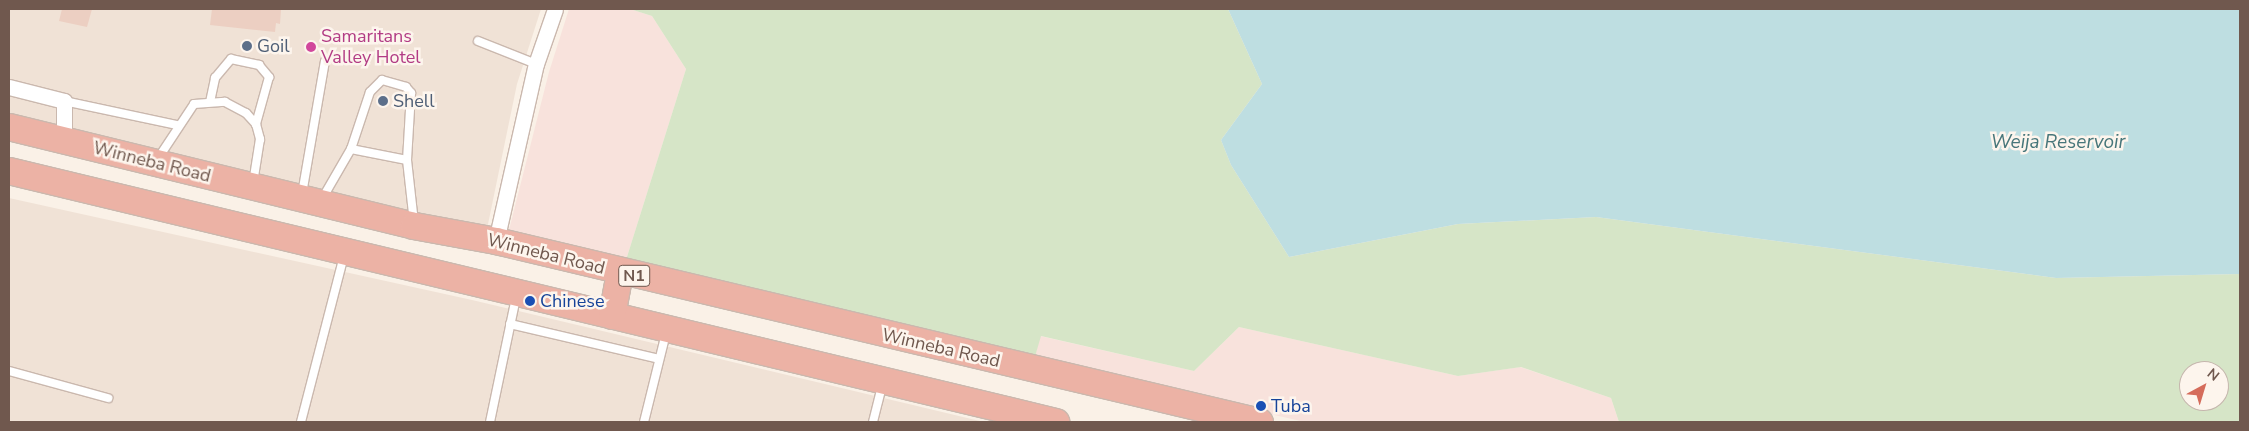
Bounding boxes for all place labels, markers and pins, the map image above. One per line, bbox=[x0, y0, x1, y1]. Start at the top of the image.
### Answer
place label: Samaritans Valley Hotel bbox=[321, 26, 421, 68]
place label: Goil bbox=[257, 35, 290, 57]
marker: Goil bbox=[241, 40, 253, 52]
marker: Samaritans Valley Hotel bbox=[305, 41, 317, 53]
place label: Shell bbox=[393, 90, 435, 112]
marker: Shell bbox=[377, 95, 389, 107]
place label: Chinese bbox=[540, 290, 605, 312]
marker: Chinese bbox=[524, 295, 536, 307]
place label: Tuba bbox=[1271, 395, 1311, 417]
marker: Tuba bbox=[1255, 400, 1267, 412]

